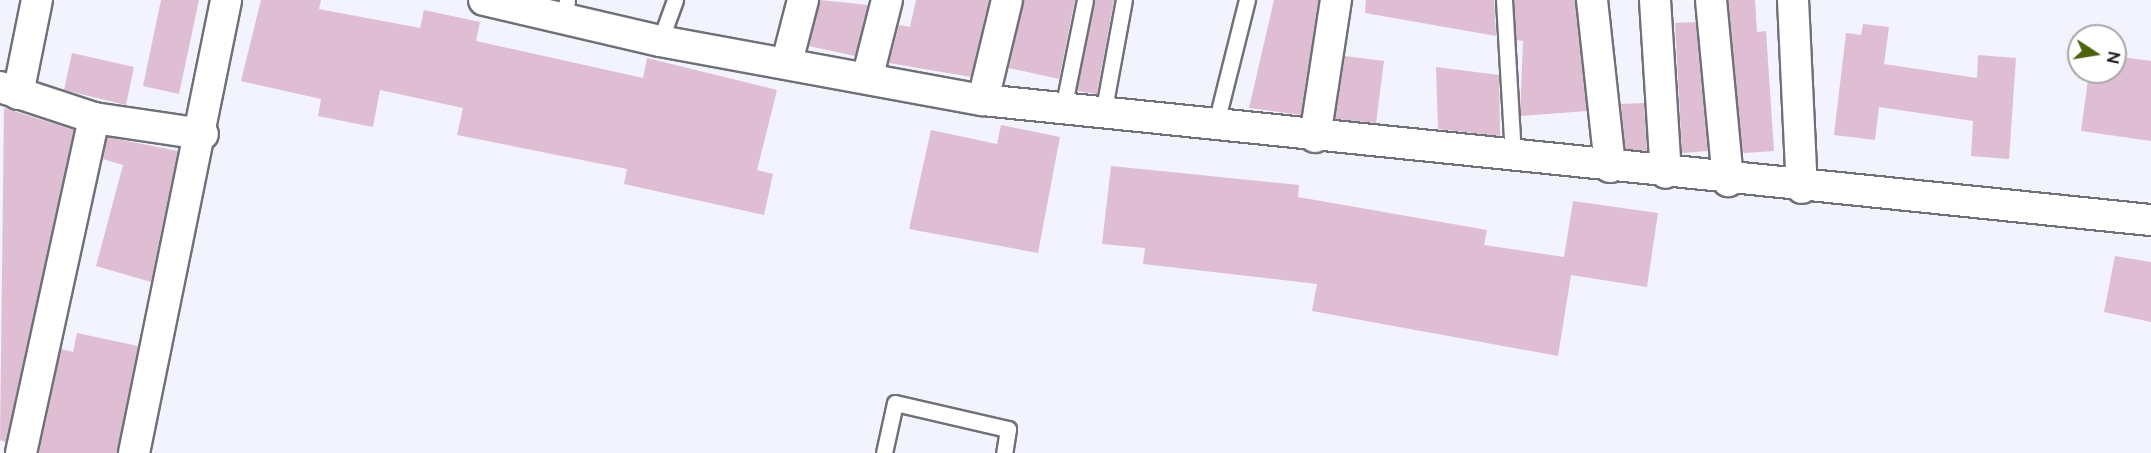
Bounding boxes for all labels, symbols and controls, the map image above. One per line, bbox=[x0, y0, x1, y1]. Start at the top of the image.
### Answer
north arrow bbox=[2067, 24, 2127, 84]
text: N bbox=[2103, 49, 2124, 65]

